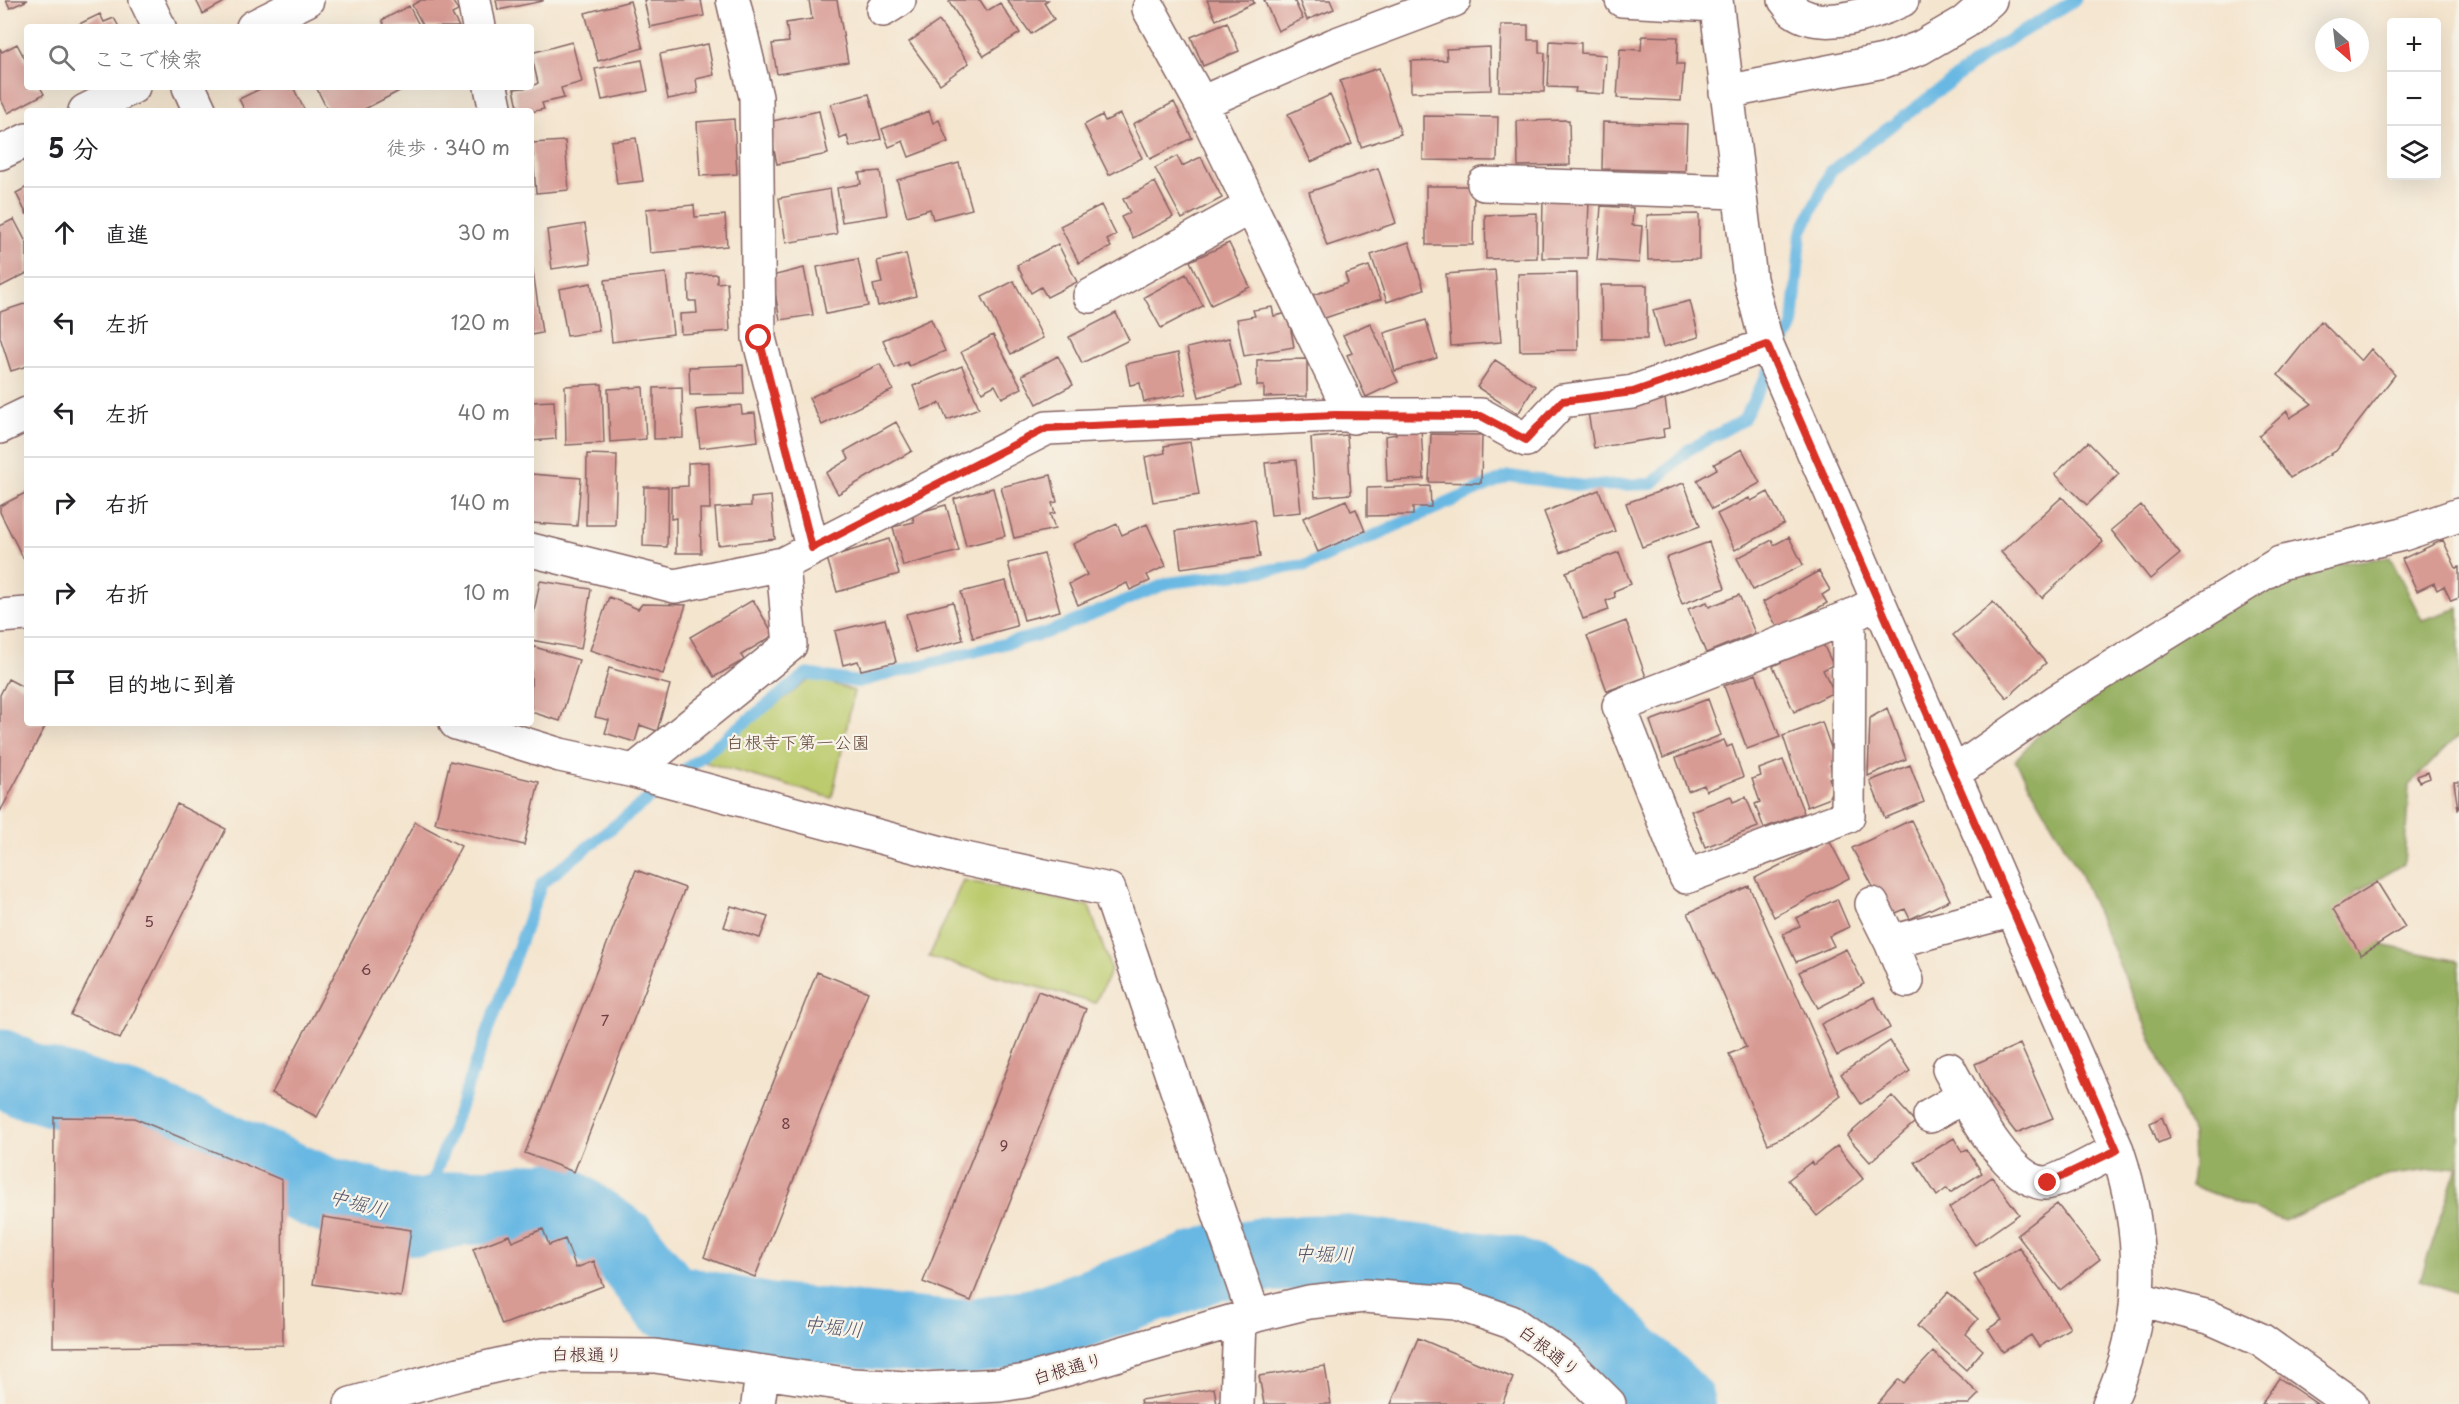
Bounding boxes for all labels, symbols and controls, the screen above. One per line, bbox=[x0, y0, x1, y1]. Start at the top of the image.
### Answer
north arrow bbox=[2315, 18, 2369, 72]
map controls bbox=[2387, 18, 2441, 180]
button: + bbox=[2387, 18, 2441, 72]
search box bbox=[24, 24, 534, 90]
icon: search bbox=[45, 41, 78, 74]
text: ここで検索 bbox=[93, 41, 203, 74]
button: − bbox=[2387, 72, 2441, 126]
button: layers bbox=[2387, 126, 2441, 180]
text: 5 分 bbox=[48, 128, 98, 167]
text: 徒歩 · 340 m bbox=[387, 132, 510, 162]
icon: ahead bbox=[48, 216, 81, 249]
text: 直進 bbox=[105, 216, 149, 249]
text: 30 m bbox=[457, 217, 510, 247]
icon: left bbox=[48, 306, 81, 339]
text: 左折 bbox=[105, 306, 149, 339]
text: 120 m bbox=[451, 307, 510, 337]
route start bbox=[745, 324, 771, 350]
icon: left bbox=[48, 396, 81, 429]
text: 左折 bbox=[105, 396, 149, 429]
text: 40 m bbox=[458, 397, 510, 427]
icon: right bbox=[48, 486, 81, 519]
text: 右折 bbox=[105, 486, 149, 519]
text: 140 m bbox=[450, 487, 510, 517]
icon: right bbox=[48, 576, 81, 609]
text: 右折 bbox=[105, 576, 149, 609]
text: 10 m bbox=[463, 577, 510, 607]
icon: arrive bbox=[48, 666, 81, 699]
text: 目的地に到着 bbox=[105, 666, 237, 699]
park label: 白根寺下第一公園 bbox=[726, 728, 870, 755]
house number: 5 bbox=[144, 909, 154, 932]
house number: 6 bbox=[361, 957, 371, 980]
house number: 7 bbox=[601, 1008, 610, 1031]
house number: 8 bbox=[781, 1111, 791, 1134]
house number: 9 bbox=[1000, 1133, 1008, 1156]
route end bbox=[2034, 1169, 2060, 1195]
water label: 中堀川 bbox=[325, 1180, 391, 1224]
water label: 中堀川 bbox=[1294, 1237, 1355, 1269]
water label: 中堀川 bbox=[802, 1308, 865, 1344]
street label: 白根通り bbox=[1513, 1317, 1587, 1383]
street label: 白根通り bbox=[551, 1339, 623, 1368]
street label: 白根通り bbox=[1029, 1345, 1106, 1390]

